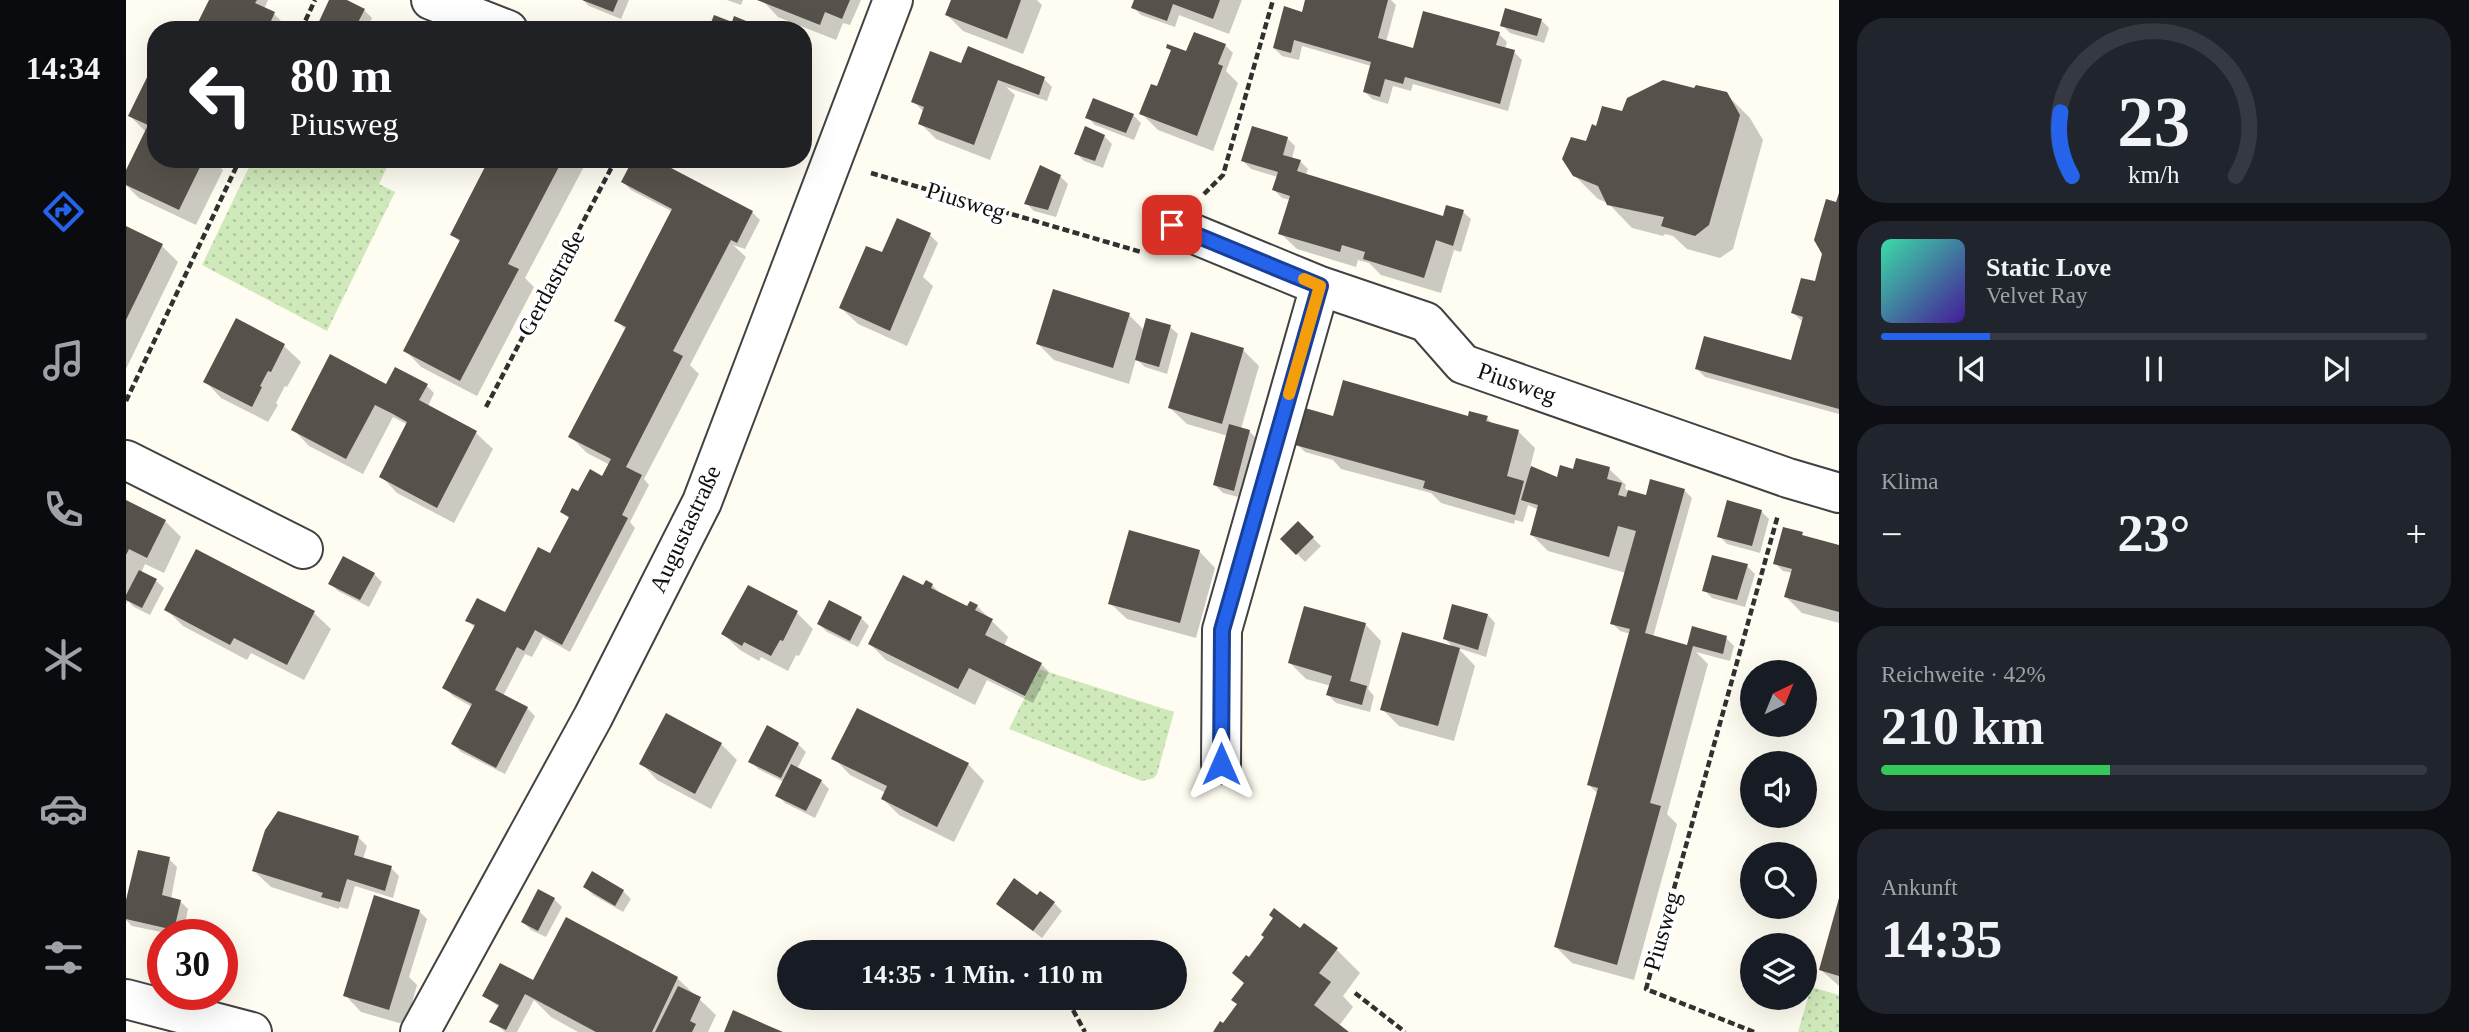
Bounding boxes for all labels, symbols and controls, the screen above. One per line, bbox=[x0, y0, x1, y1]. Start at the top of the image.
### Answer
text: 80 m bbox=[290, 48, 392, 103]
icon: left bbox=[175, 49, 266, 140]
text: 14:34 bbox=[26, 50, 100, 86]
text: 23 bbox=[2118, 82, 2190, 163]
text: Piusweg bbox=[290, 106, 398, 142]
text: km/h bbox=[2128, 161, 2180, 188]
street label: Piusweg bbox=[923, 177, 1009, 225]
icon: directions bbox=[39, 187, 88, 236]
pin bbox=[1142, 195, 1202, 255]
icon: arrive bbox=[1153, 206, 1191, 244]
street label: Gerdastraße bbox=[512, 226, 590, 340]
text: Static Love bbox=[1986, 253, 2111, 282]
text: Velvet Ray bbox=[1986, 283, 2088, 308]
icon: music bbox=[39, 336, 88, 385]
icon: previous bbox=[1953, 350, 1991, 388]
icon: pause bbox=[2135, 350, 2173, 388]
icon: next bbox=[2317, 350, 2355, 388]
street label: Piusweg bbox=[1474, 357, 1560, 409]
street label: Augustastraße bbox=[644, 461, 726, 597]
text: Klima bbox=[1881, 469, 1939, 494]
icon: phone bbox=[39, 485, 88, 534]
text: 23° bbox=[2118, 505, 2190, 562]
text: − bbox=[1881, 513, 1902, 555]
text: + bbox=[2406, 513, 2427, 555]
icon: climate bbox=[39, 635, 88, 684]
north arrow bbox=[1740, 660, 1816, 737]
map controls bbox=[1740, 660, 1817, 1010]
text: Reichweite · 42% bbox=[1881, 662, 2046, 687]
text: 210 km bbox=[1881, 698, 2044, 755]
position arrow bbox=[1184, 727, 1258, 801]
button: sound bbox=[1740, 751, 1817, 828]
icon: car bbox=[39, 784, 88, 833]
button: search bbox=[1740, 842, 1817, 919]
text: Ankunft bbox=[1881, 875, 1958, 900]
street label: Piusweg bbox=[1638, 888, 1686, 974]
text: 14:35 bbox=[1881, 911, 2002, 968]
speed limit sign: 30 bbox=[147, 919, 238, 1010]
icon: filters bbox=[39, 933, 88, 982]
button: layers bbox=[1740, 933, 1817, 1010]
text: 14:35 · 1 Min. · 110 m bbox=[861, 960, 1103, 989]

